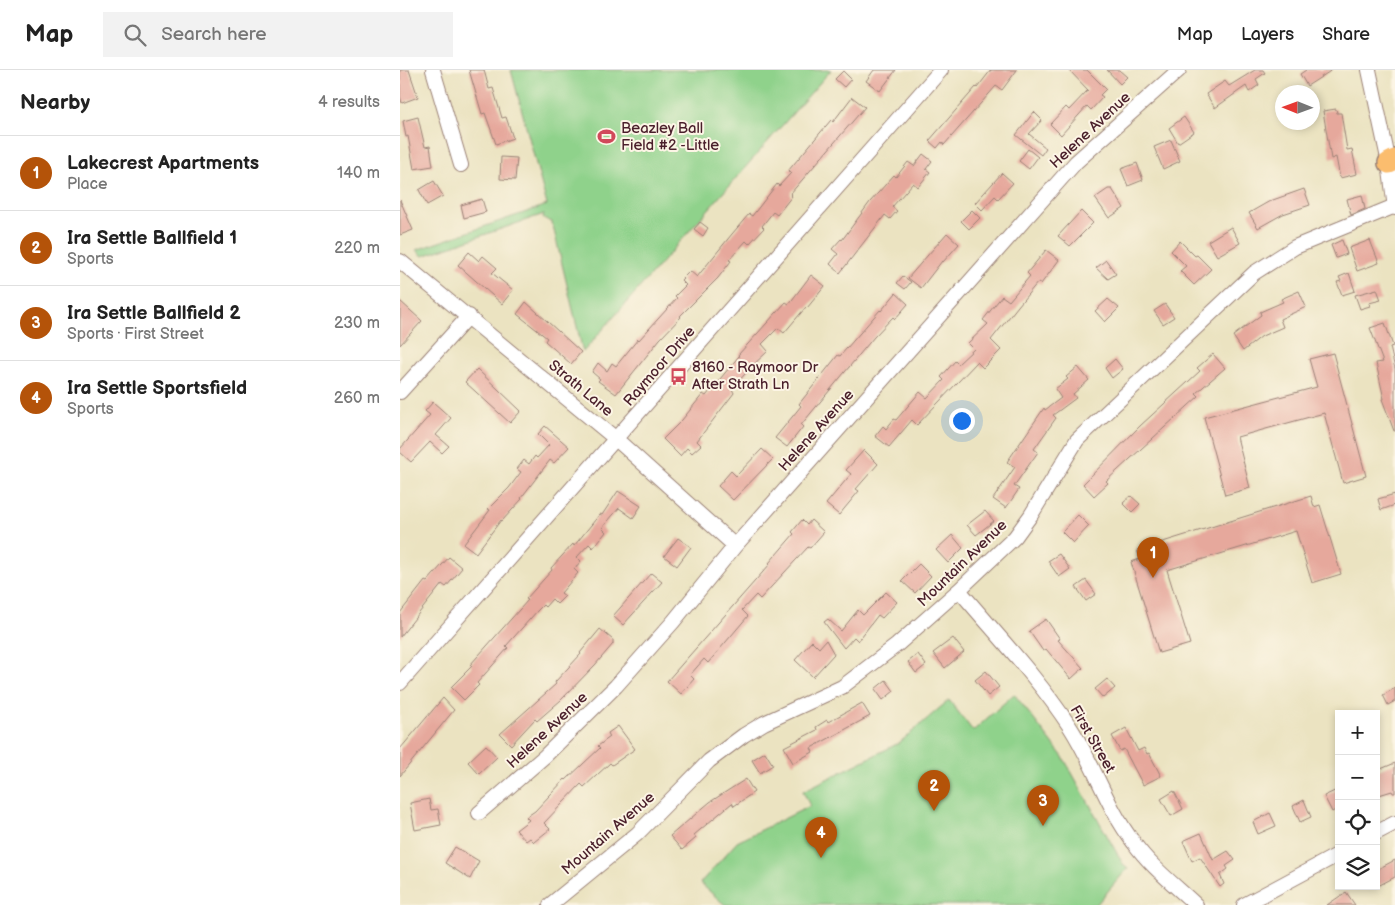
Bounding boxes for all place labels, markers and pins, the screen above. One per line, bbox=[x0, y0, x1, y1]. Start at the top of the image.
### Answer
place label: Beazley Ball Field #2 -Little bbox=[621, 119, 719, 155]
sports icon: Beazley Ball Field #2 -Little bbox=[597, 127, 617, 147]
place label: 8160 - Raymoor Dr After Strath Ln bbox=[692, 358, 819, 394]
bus stop icon: 8160 - Raymoor Dr After Strath Ln bbox=[668, 366, 688, 386]
pin: 1 bbox=[1137, 537, 1169, 578]
pin: 2 bbox=[918, 770, 950, 811]
pin: 3 bbox=[1027, 785, 1059, 826]
pin: 4 bbox=[805, 817, 837, 858]

